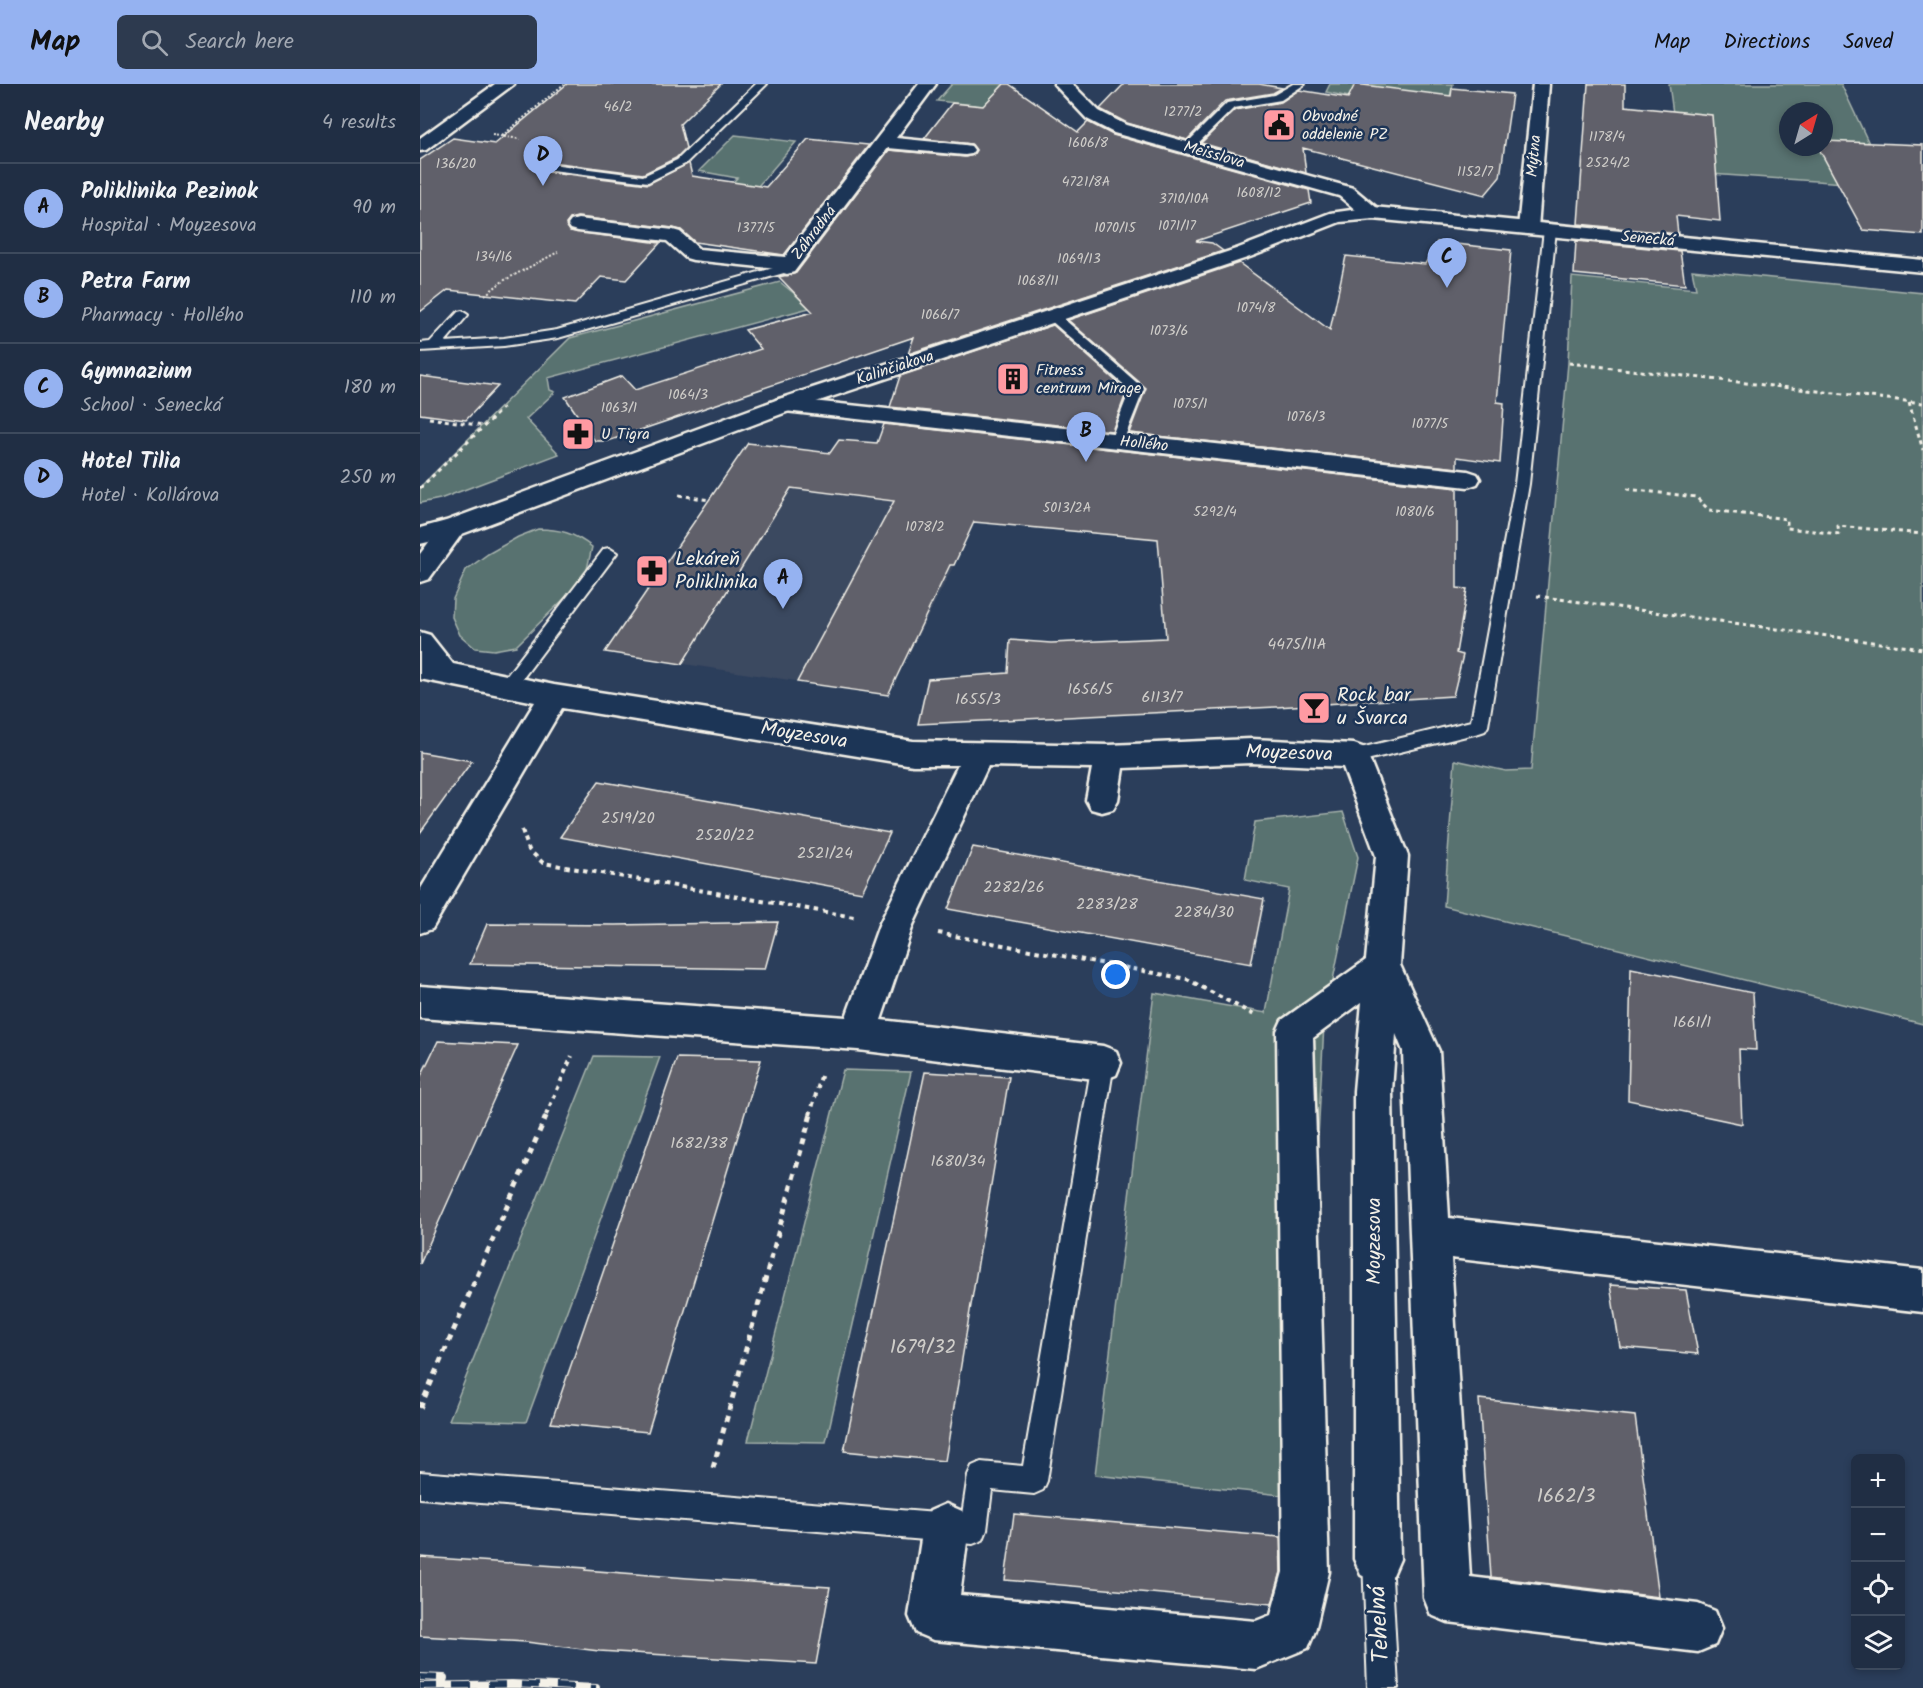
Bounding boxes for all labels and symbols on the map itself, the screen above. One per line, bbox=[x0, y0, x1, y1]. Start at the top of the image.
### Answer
house number: 46/2 bbox=[604, 96, 632, 118]
house number: 1277/2 bbox=[1164, 101, 1202, 123]
north arrow bbox=[1779, 102, 1833, 156]
place label: Obvodné oddelenie PZ bbox=[1302, 104, 1388, 147]
public building icon: Obvodné oddelenie PZ bbox=[1261, 107, 1297, 143]
house number: 1178/4 bbox=[1589, 126, 1625, 148]
house number: 1606/8 bbox=[1068, 132, 1109, 154]
street label: Meisslova bbox=[1180, 134, 1248, 176]
street label: Mýtna bbox=[1520, 134, 1548, 178]
pin: D bbox=[524, 136, 562, 186]
house number: 2524/2 bbox=[1586, 152, 1630, 174]
house number: 136/20 bbox=[436, 153, 476, 175]
house number: 1152/7 bbox=[1457, 161, 1493, 183]
house number: 4721/8A bbox=[1062, 171, 1110, 193]
house number: 1608/12 bbox=[1236, 182, 1282, 204]
house number: 3710/10A bbox=[1159, 188, 1209, 210]
street label: Záhradná bbox=[785, 199, 844, 266]
house number: 1071/17 bbox=[1158, 215, 1197, 237]
house number: 1377/5 bbox=[737, 217, 776, 239]
house number: 1070/15 bbox=[1094, 217, 1137, 239]
street label: Senecká bbox=[1620, 224, 1677, 254]
pin: C bbox=[1428, 238, 1466, 288]
house number: 134/16 bbox=[475, 246, 513, 268]
house number: 1069/13 bbox=[1057, 248, 1101, 270]
house number: 1068/11 bbox=[1017, 270, 1059, 292]
house number: 1074/8 bbox=[1237, 297, 1276, 319]
house number: 1066/7 bbox=[921, 304, 960, 326]
house number: 1073/6 bbox=[1150, 320, 1188, 342]
street label: Kalinčiakova bbox=[853, 344, 937, 392]
place label: Fitness centrum Mirage bbox=[1036, 358, 1141, 401]
building icon: Fitness centrum Mirage bbox=[995, 361, 1031, 397]
house number: 1064/3 bbox=[668, 384, 708, 406]
house number: 1075/1 bbox=[1173, 393, 1207, 415]
house number: 1063/1 bbox=[601, 397, 637, 419]
house number: 1076/3 bbox=[1287, 406, 1325, 428]
pin: B bbox=[1066, 412, 1106, 462]
house number: 1077/5 bbox=[1412, 413, 1450, 435]
pharmacy icon: U Tigra bbox=[560, 416, 596, 452]
place label: U Tigra bbox=[601, 422, 650, 447]
street label: Hollého bbox=[1119, 429, 1169, 459]
house number: 5013/2A bbox=[1043, 497, 1091, 519]
house number: 5292/4 bbox=[1193, 501, 1237, 523]
house number: 1080/6 bbox=[1395, 501, 1435, 523]
house number: 1078/2 bbox=[905, 516, 945, 538]
place label: Lekáreň Poliklinika bbox=[675, 544, 758, 599]
pharmacy icon: Lekáreň Poliklinika bbox=[634, 553, 670, 589]
pin: A bbox=[764, 560, 802, 609]
house number: 4475/11A bbox=[1267, 632, 1327, 657]
house number: 1656/5 bbox=[1067, 677, 1114, 702]
place label: Rock bar u Švarca bbox=[1337, 680, 1412, 735]
house number: 6113/7 bbox=[1141, 685, 1183, 710]
house number: 1655/3 bbox=[955, 687, 1001, 712]
bar icon: Rock bar u Švarca bbox=[1296, 690, 1332, 726]
street label: Moyzesova bbox=[758, 713, 850, 759]
street label: Moyzesova bbox=[1245, 736, 1333, 772]
house number: 2519/20 bbox=[601, 806, 655, 831]
house number: 2520/22 bbox=[695, 823, 755, 848]
house number: 2521/24 bbox=[797, 841, 853, 866]
house number: 2282/26 bbox=[983, 875, 1045, 900]
house number: 2283/28 bbox=[1076, 892, 1138, 917]
house number: 2284/30 bbox=[1174, 900, 1234, 925]
your location bbox=[1101, 960, 1130, 989]
house number: 1661/1 bbox=[1673, 1010, 1711, 1035]
house number: 1682/38 bbox=[670, 1131, 728, 1156]
house number: 1680/34 bbox=[930, 1149, 986, 1174]
street label: Moyzesova bbox=[1359, 1197, 1391, 1285]
house number: 1679/32 bbox=[890, 1332, 956, 1364]
house number: 1662/3 bbox=[1537, 1481, 1595, 1513]
street label: Tehelná bbox=[1358, 1582, 1401, 1664]

